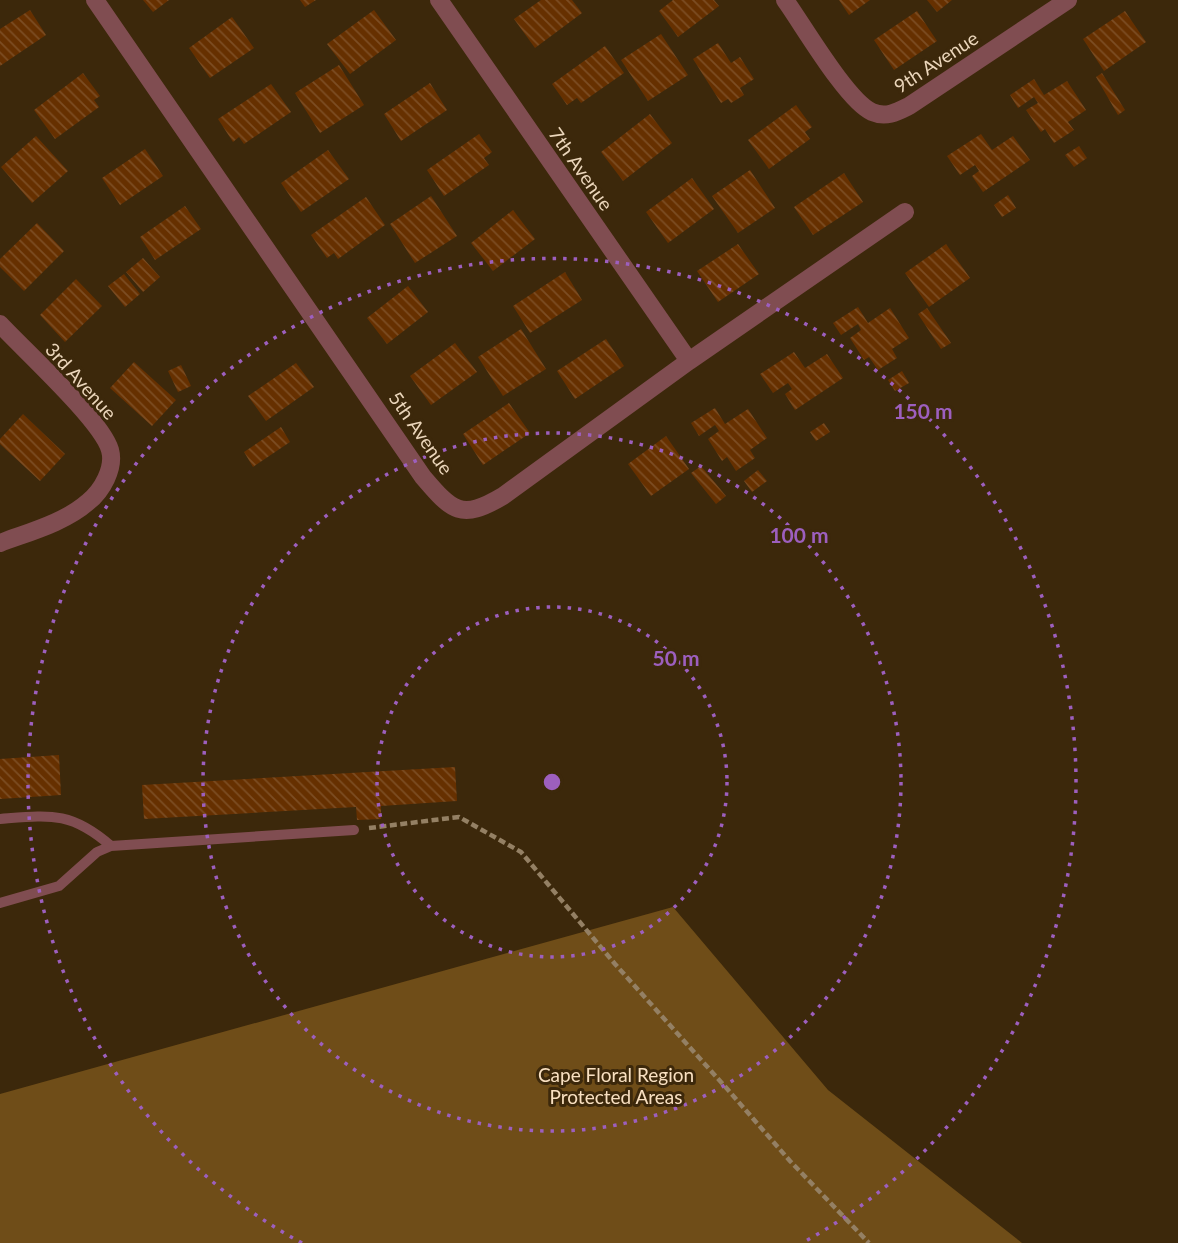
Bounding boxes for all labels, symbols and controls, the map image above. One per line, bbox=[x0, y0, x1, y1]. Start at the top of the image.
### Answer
street label: 9th Avenue bbox=[889, 26, 982, 97]
street label: 7th Avenue bbox=[545, 123, 618, 214]
street label: 3rd Avenue bbox=[41, 338, 122, 424]
street label: 5th Avenue bbox=[385, 387, 458, 478]
text: 150 m bbox=[893, 398, 953, 423]
text: 100 m bbox=[769, 522, 829, 547]
text: 50 m bbox=[652, 645, 700, 670]
centre of rings bbox=[540, 770, 564, 794]
park label: Cape Floral Region Protected Areas bbox=[538, 1063, 694, 1108]

